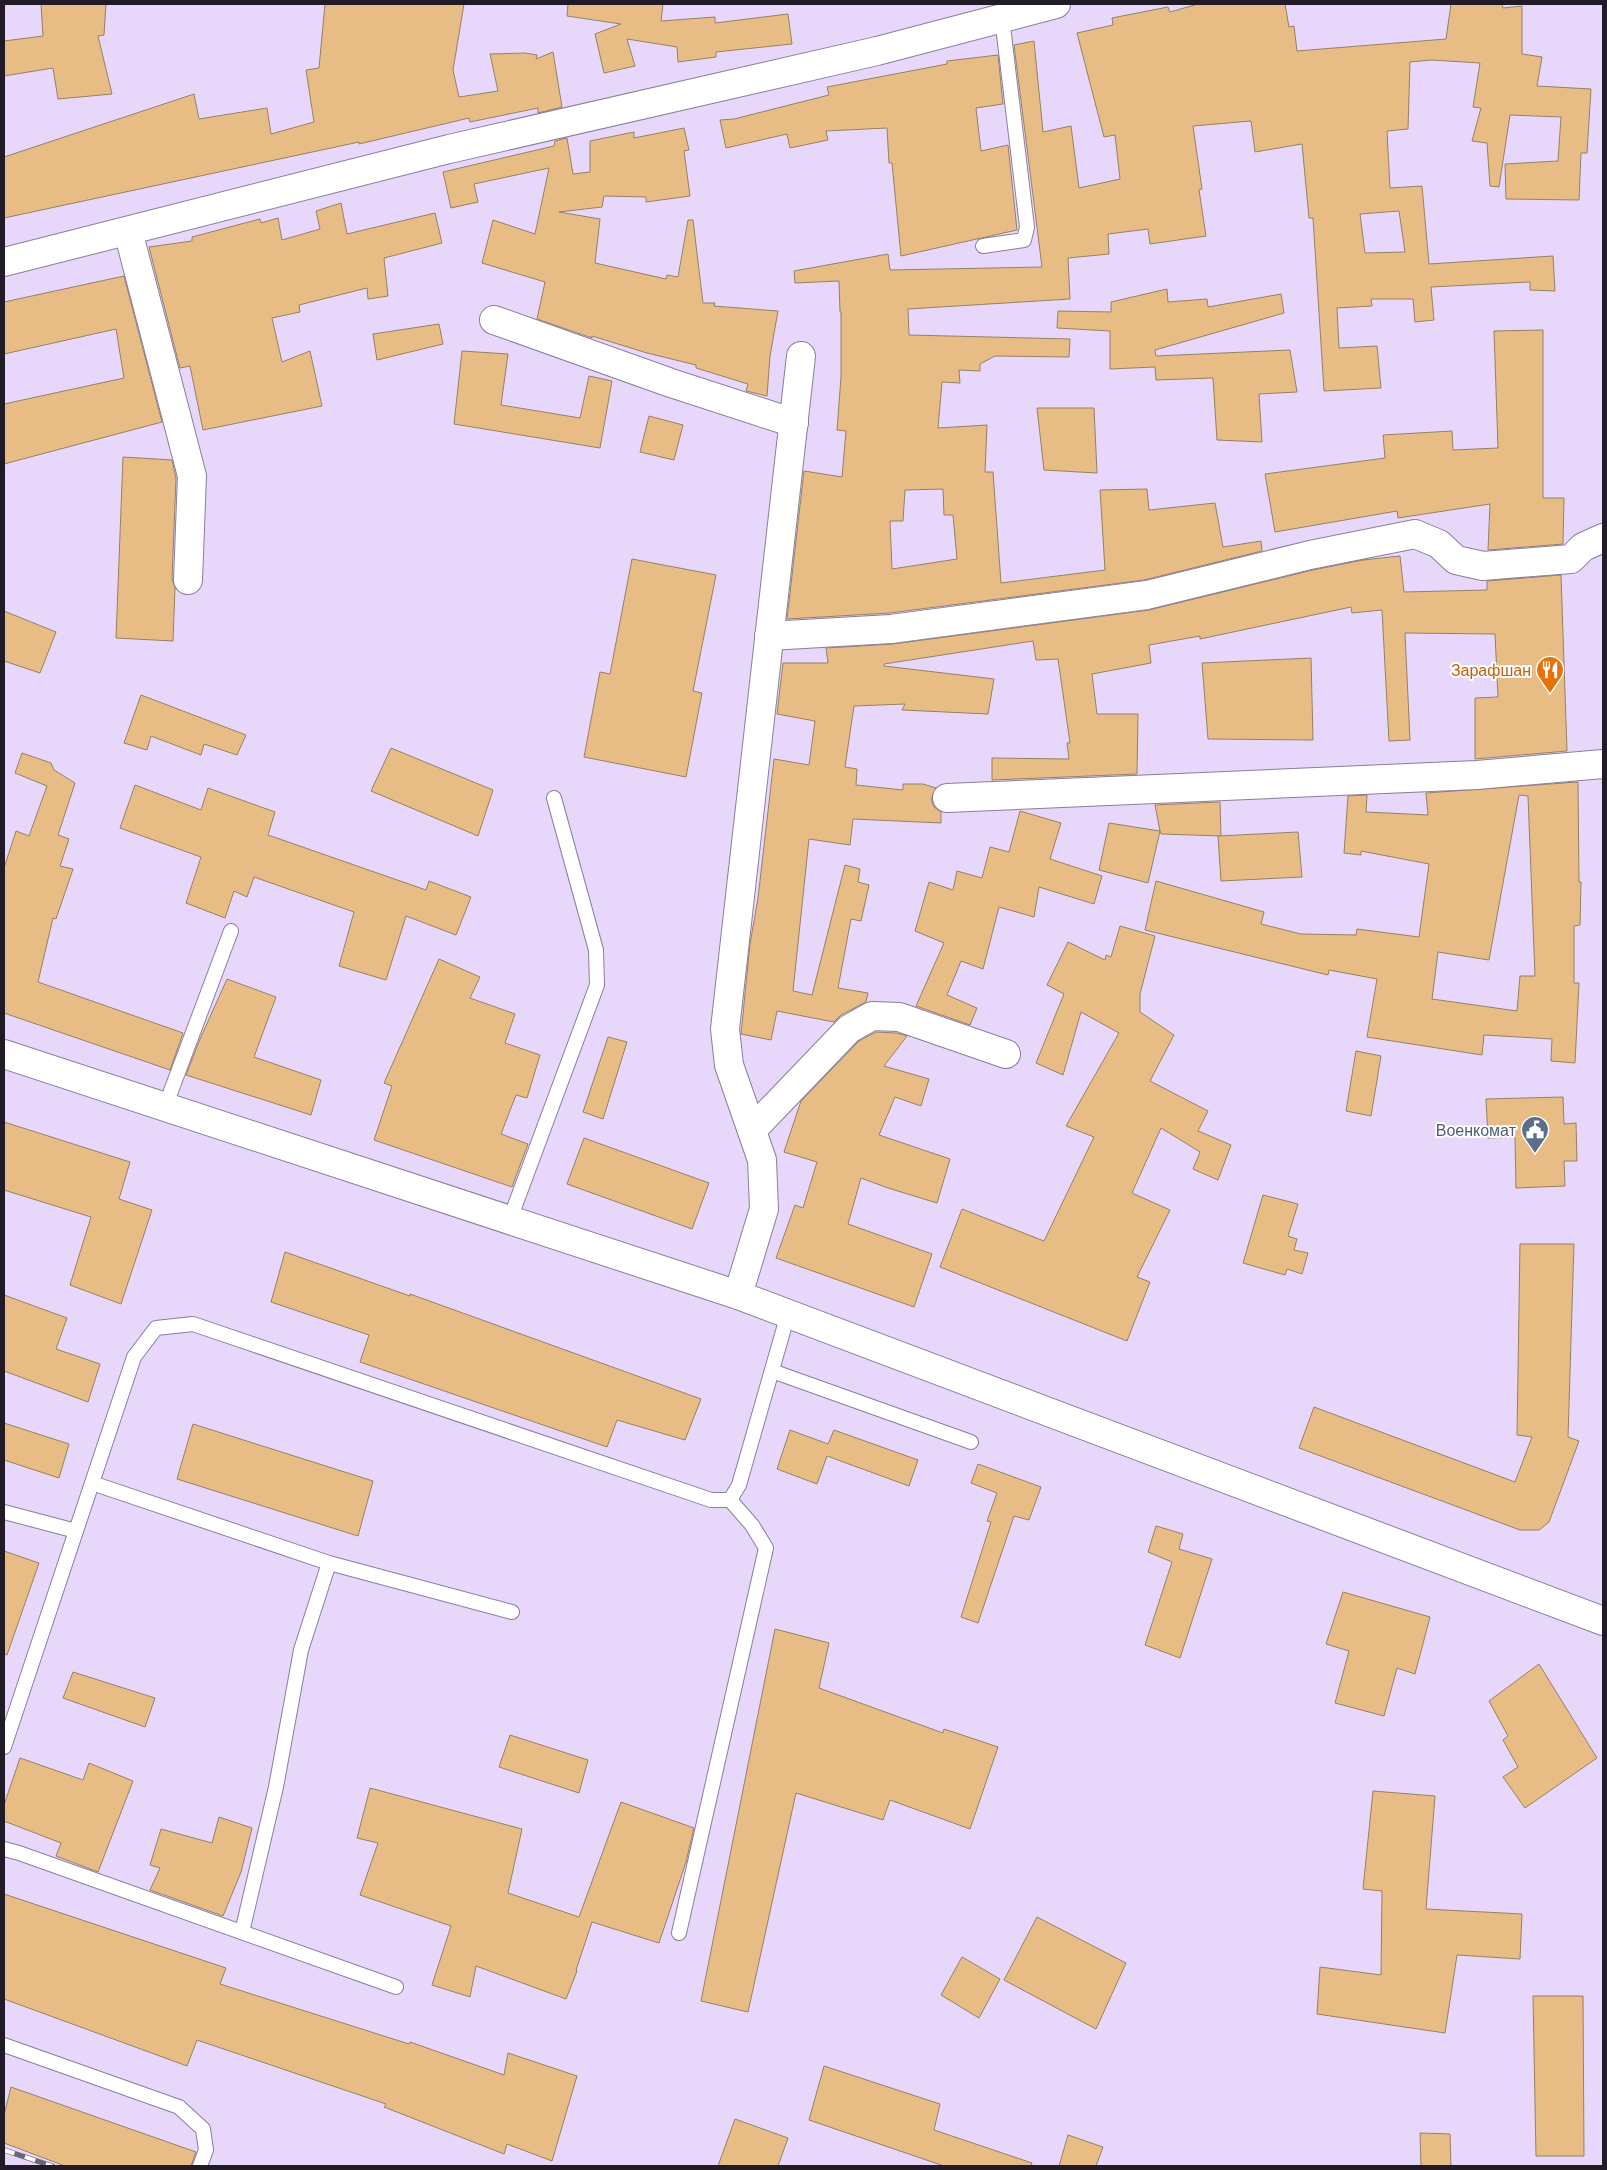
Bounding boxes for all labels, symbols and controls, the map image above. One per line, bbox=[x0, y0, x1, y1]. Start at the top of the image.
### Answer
restaurant icon: Зарафшан bbox=[1535, 655, 1565, 694]
place label: Зарафшан bbox=[1451, 662, 1531, 679]
public building icon: Военкомат bbox=[1520, 1115, 1550, 1154]
place label: Военкомат bbox=[1436, 1122, 1517, 1139]

